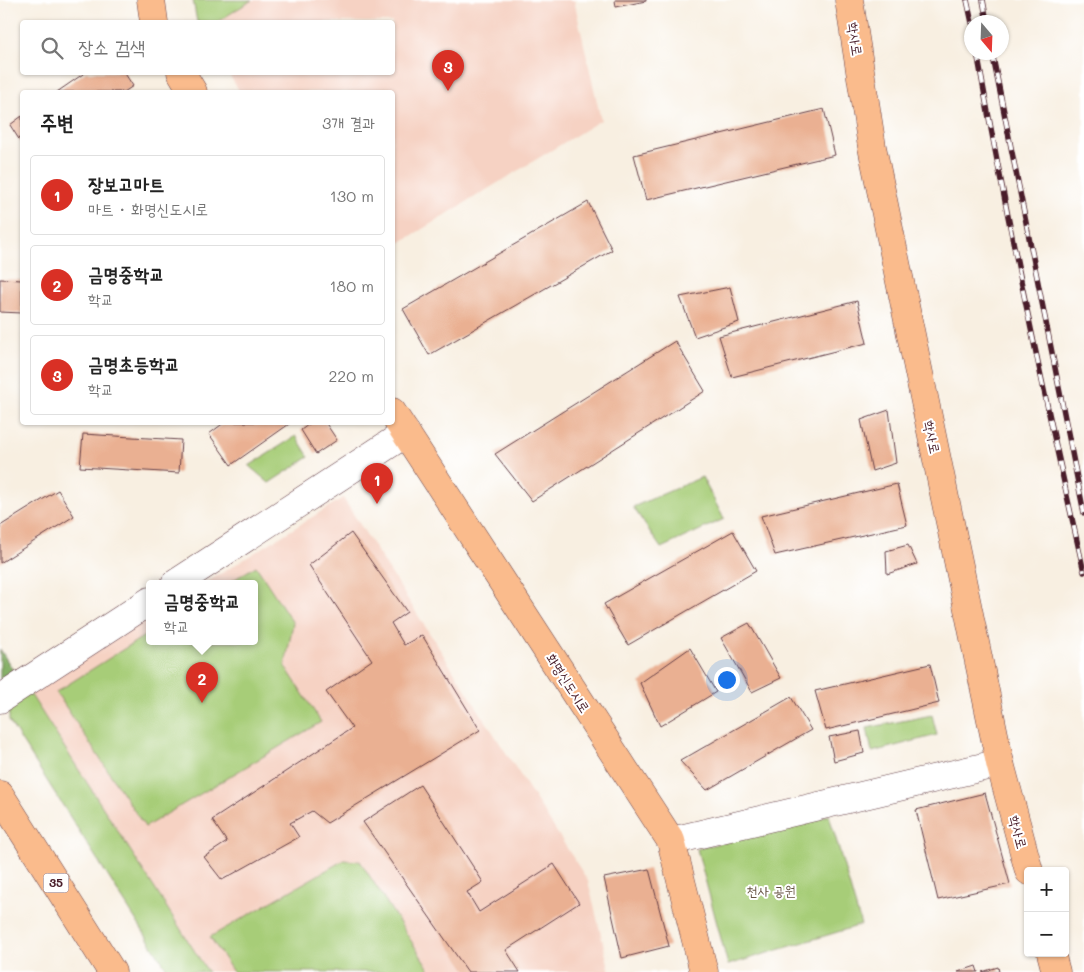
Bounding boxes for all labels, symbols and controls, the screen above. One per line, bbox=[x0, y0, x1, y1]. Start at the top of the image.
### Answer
north arrow bbox=[964, 15, 1009, 60]
search box bbox=[20, 20, 395, 75]
street label: 학사로 bbox=[843, 21, 868, 57]
icon: search bbox=[38, 34, 66, 62]
text: 장소 검색 bbox=[78, 34, 145, 59]
pin: 3 bbox=[432, 50, 464, 91]
text: 주변 bbox=[40, 108, 74, 135]
text: 3개 결과 bbox=[322, 112, 375, 133]
text: 장보고마트 bbox=[88, 171, 164, 196]
text: 1 bbox=[53, 185, 61, 206]
text: 130 m bbox=[330, 185, 374, 206]
text: 마트 · 화명신도시로 bbox=[88, 198, 208, 219]
text: 금명중학교 bbox=[88, 261, 164, 286]
text: 2 bbox=[53, 275, 61, 296]
text: 180 m bbox=[329, 275, 374, 296]
text: 학교 bbox=[88, 288, 114, 309]
text: 금명초등학교 bbox=[88, 351, 180, 376]
text: 3 bbox=[52, 365, 62, 386]
text: 220 m bbox=[328, 365, 374, 386]
text: 학교 bbox=[88, 378, 114, 399]
street label: 학사로 bbox=[920, 418, 945, 455]
pin: 1 bbox=[361, 463, 393, 504]
popup bbox=[146, 580, 258, 645]
text: 금명중학교 bbox=[164, 588, 240, 613]
text: 학교 bbox=[164, 615, 190, 636]
street label: 화명신도시로 bbox=[542, 649, 595, 716]
pin: 2 bbox=[186, 662, 218, 703]
your location bbox=[714, 667, 740, 693]
street label: 학사로 bbox=[1005, 813, 1032, 851]
map controls bbox=[1024, 867, 1069, 957]
button: + bbox=[1024, 867, 1069, 912]
road number: 35 bbox=[44, 874, 68, 892]
park label: 천사 공원 bbox=[746, 881, 796, 900]
button: − bbox=[1024, 912, 1069, 957]

